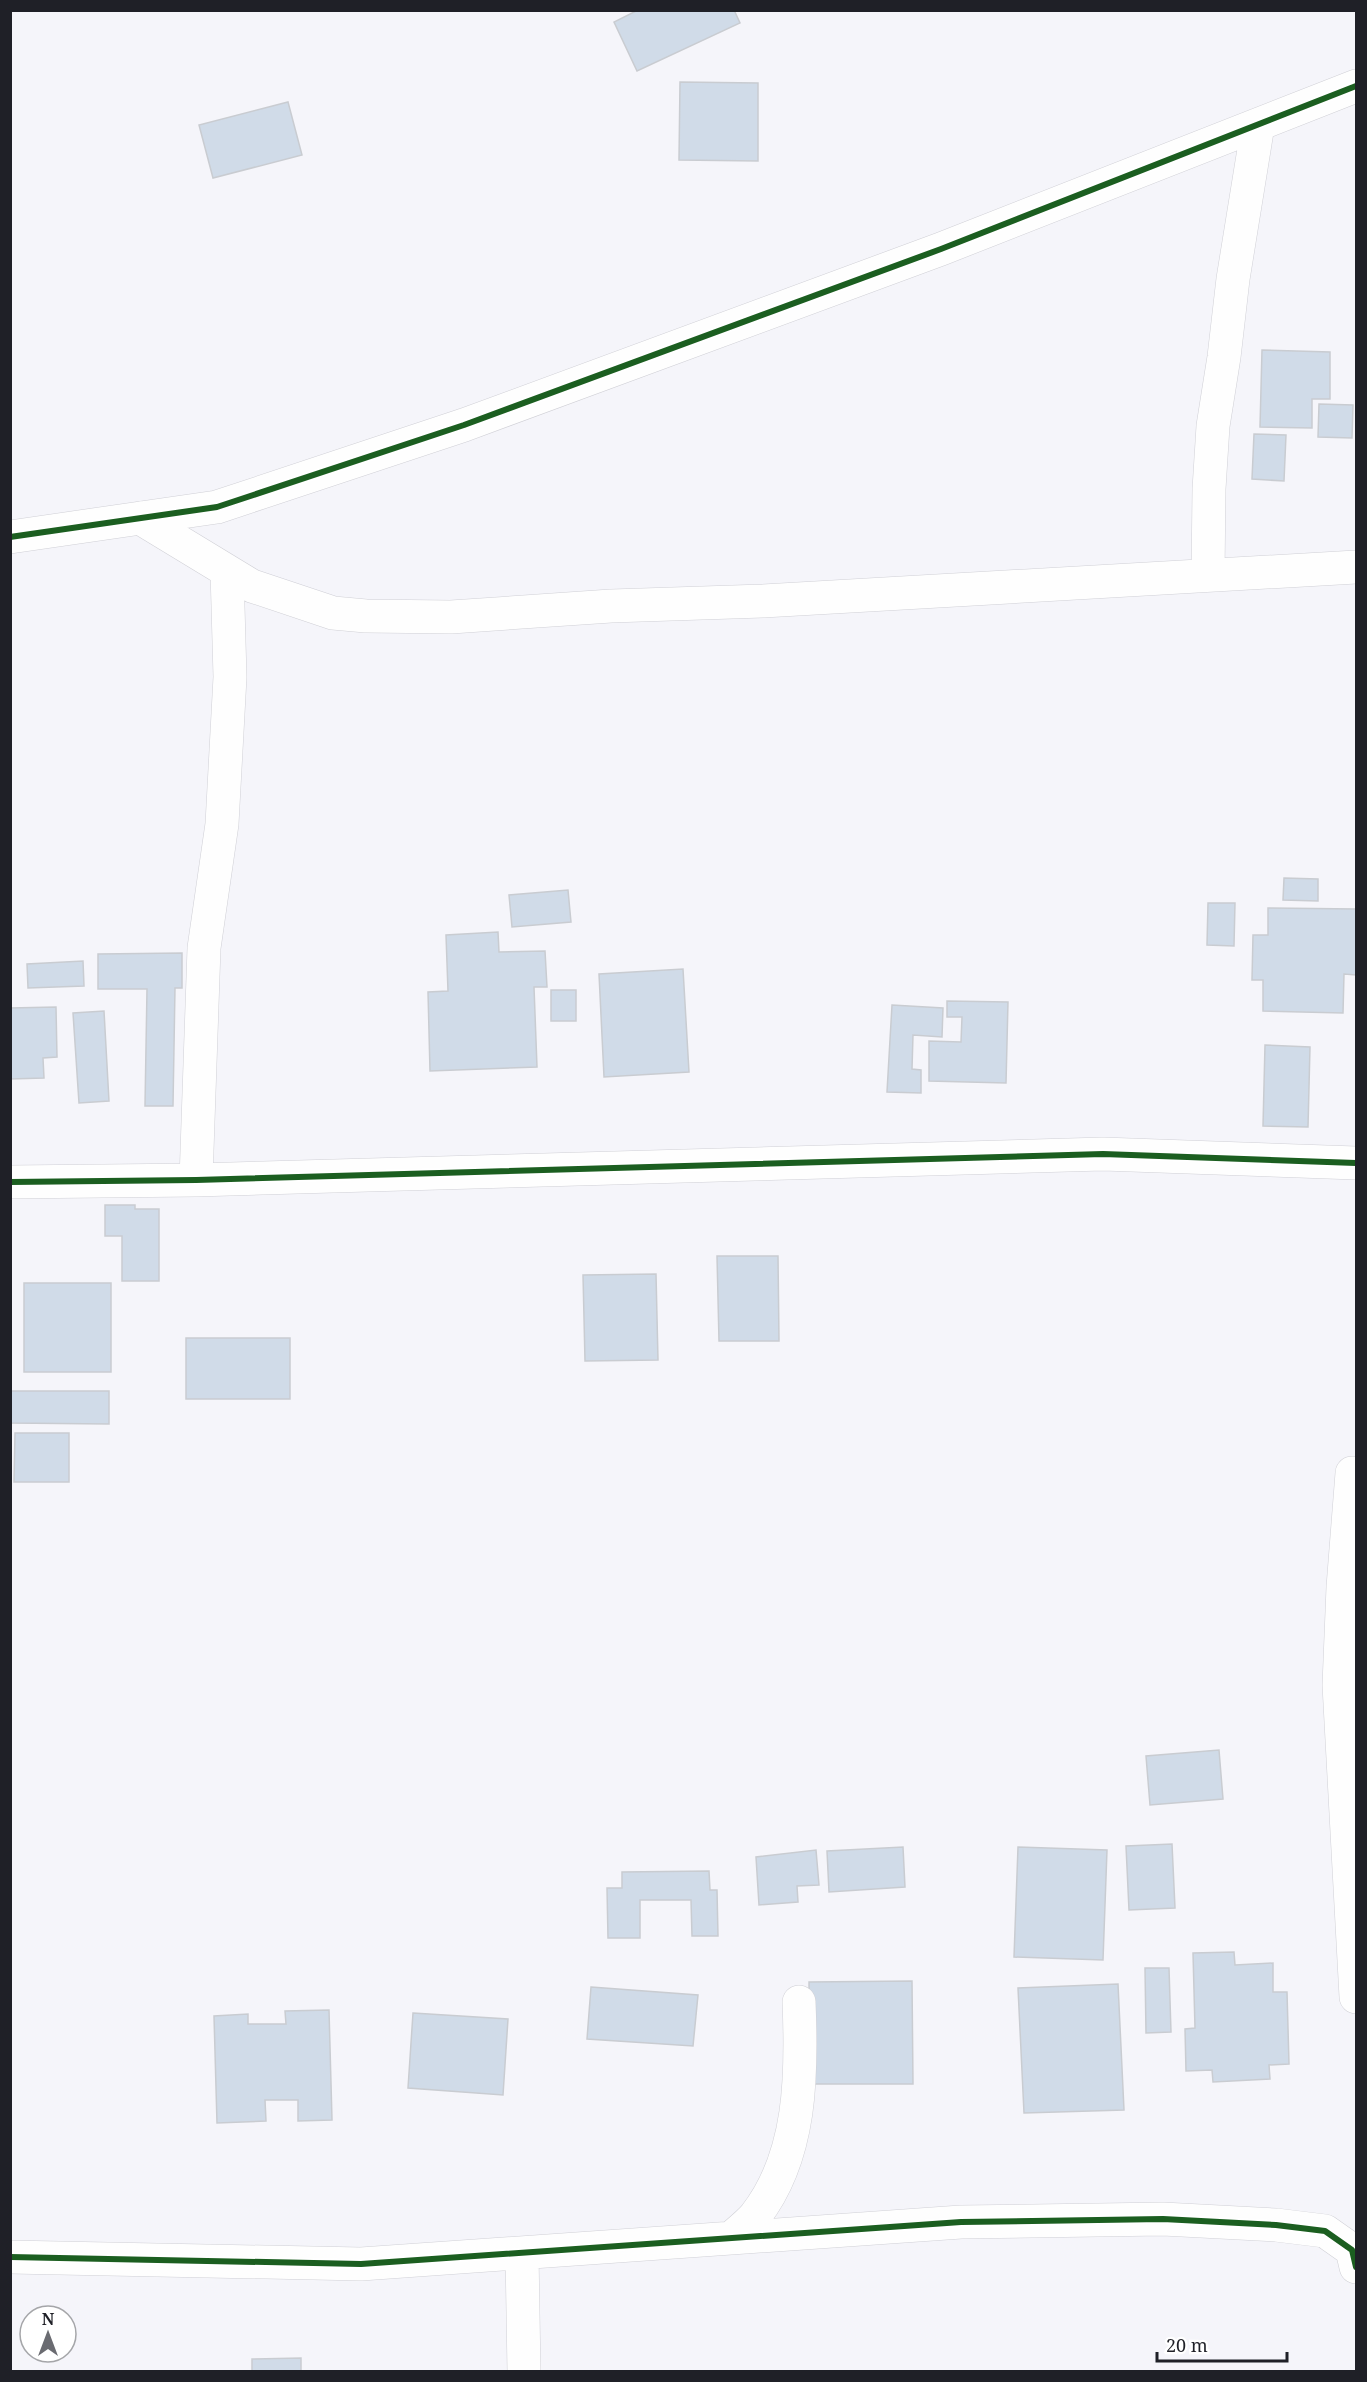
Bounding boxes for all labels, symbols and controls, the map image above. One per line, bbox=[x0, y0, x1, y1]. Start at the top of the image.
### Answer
north arrow bbox=[18, 2304, 78, 2364]
text: N bbox=[42, 2308, 55, 2330]
scale bar bbox=[1157, 2325, 1288, 2363]
text: 20 m bbox=[1166, 2333, 1208, 2357]

